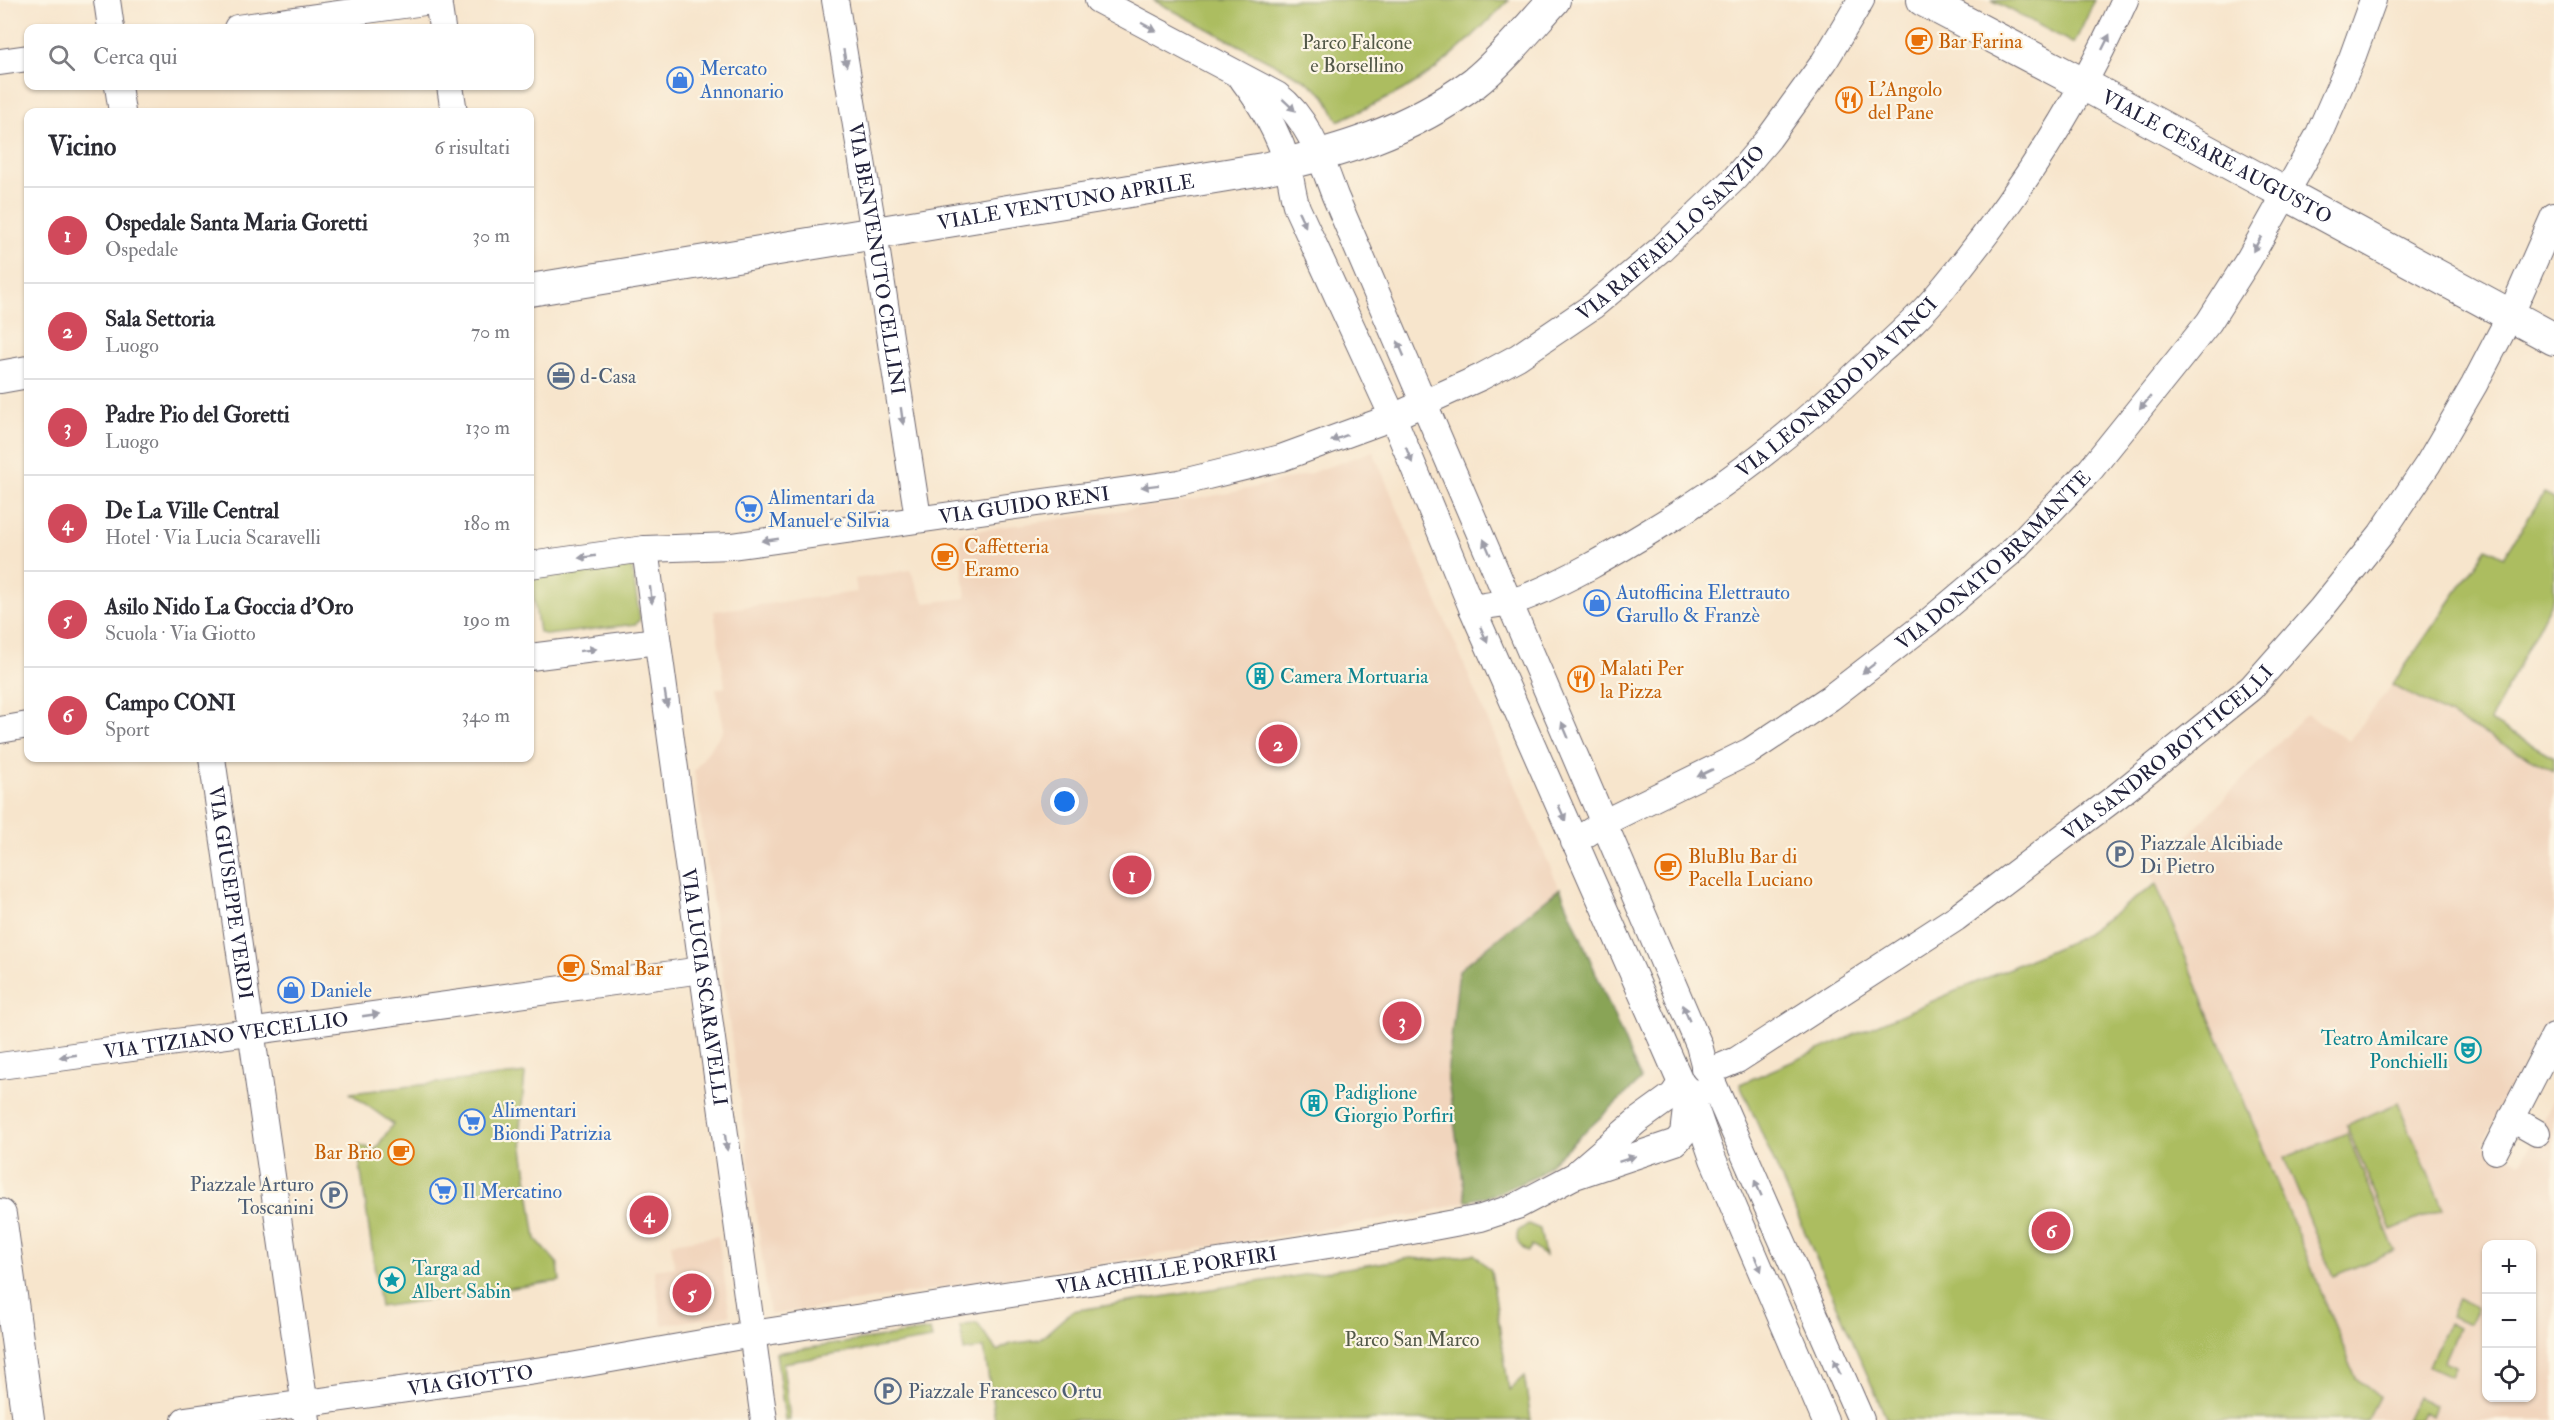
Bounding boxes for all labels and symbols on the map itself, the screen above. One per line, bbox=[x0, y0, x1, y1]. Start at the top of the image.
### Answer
one-way arrow bbox=[1141, 23, 1158, 32]
cafe icon: Bar Farina bbox=[1904, 26, 1934, 56]
place label: Bar Farina bbox=[1938, 29, 2023, 54]
park label: Parco Falcone e Borsellino bbox=[1302, 30, 1412, 78]
one-way arrow bbox=[2101, 34, 2110, 51]
one-way arrow bbox=[841, 48, 850, 67]
place label: Mercato Annonario bbox=[699, 56, 784, 104]
shop icon: Mercato Annonario bbox=[665, 65, 695, 95]
place label: L'Angolo del Pane bbox=[1868, 77, 1942, 125]
street label: VIALE CESARE AUGUSTO bbox=[2097, 84, 2336, 229]
restaurant icon: L'Angolo del Pane bbox=[1834, 85, 1864, 115]
one-way arrow bbox=[1281, 98, 1296, 112]
street label: VIA BENVENUTO CELLINI bbox=[843, 121, 911, 396]
street label: VIA RAFFAELLO SANZIO bbox=[1572, 140, 1771, 327]
street label: VIALE VENTUNO APRILE bbox=[936, 169, 1196, 236]
one-way arrow bbox=[1298, 211, 1307, 228]
one-way arrow bbox=[2252, 236, 2262, 253]
street label: VIA LEONARDO DA VINCI bbox=[1731, 292, 1943, 483]
one-way arrow bbox=[1396, 340, 1406, 358]
office icon: d-Casa bbox=[546, 361, 576, 391]
place label: d-Casa bbox=[580, 364, 637, 389]
one-way arrow bbox=[2139, 395, 2152, 410]
one-way arrow bbox=[898, 407, 907, 426]
one-way arrow bbox=[1330, 434, 1348, 444]
one-way arrow bbox=[1404, 446, 1414, 464]
street label: VIA DONATO BRAMANTE bbox=[1891, 465, 2096, 656]
street label: VIA GUIDO RENI bbox=[937, 481, 1111, 530]
one-way arrow bbox=[1141, 482, 1160, 491]
place label: Alimentari da Manuel e Silvia bbox=[767, 485, 891, 533]
supermarket icon: Alimentari da Manuel e Silvia bbox=[734, 494, 764, 524]
place label: Caffetteria Eramo bbox=[964, 534, 1050, 582]
one-way arrow bbox=[761, 536, 780, 545]
one-way arrow bbox=[1482, 538, 1492, 556]
cafe icon: Caffetteria Eramo bbox=[930, 542, 960, 572]
one-way arrow bbox=[578, 552, 597, 561]
place label: Autofficina Elettrauto Garullo & Franzè bbox=[1615, 580, 1790, 628]
one-way arrow bbox=[647, 586, 656, 605]
shop icon: Autofficina Elettrauto Garullo & Franzè bbox=[1582, 588, 1612, 618]
one-way arrow bbox=[1479, 626, 1489, 644]
one-way arrow bbox=[578, 645, 597, 654]
place label: Malati Per la Pizza bbox=[1600, 656, 1684, 704]
street label: VIA SANDRO BOTTICELLI bbox=[2057, 660, 2279, 846]
building icon: Camera Mortuaria bbox=[1245, 661, 1275, 691]
one-way arrow bbox=[1861, 662, 1877, 675]
place label: Camera Mortuaria bbox=[1280, 664, 1429, 689]
restaurant icon: Malati Per la Pizza bbox=[1566, 664, 1596, 694]
one-way arrow bbox=[662, 690, 671, 709]
one-way arrow bbox=[1561, 721, 1570, 738]
pin: 2 bbox=[1258, 722, 1298, 766]
one-way arrow bbox=[1696, 768, 1713, 777]
street label: VIA GIUSEPPE VERDI bbox=[203, 784, 258, 1001]
your location bbox=[1050, 787, 1079, 816]
one-way arrow bbox=[1557, 805, 1566, 822]
place label: Piazzale Alcibiade Di Pietro bbox=[2140, 831, 2283, 879]
parking icon: Piazzale Alcibiade Di Pietro bbox=[2105, 839, 2135, 869]
place label: BluBlu Bar di Pacella Luciano bbox=[1688, 844, 1813, 892]
pin: 1 bbox=[1112, 852, 1152, 898]
cafe icon: BluBlu Bar di Pacella Luciano bbox=[1653, 852, 1683, 882]
street label: VIA LUCIA SCARAVELLI bbox=[676, 867, 733, 1107]
cafe icon: Smal Bar bbox=[556, 953, 586, 983]
place label: Smal Bar bbox=[590, 956, 664, 981]
shop icon: Daniele bbox=[276, 975, 306, 1005]
place label: Daniele bbox=[310, 978, 372, 1003]
pin: 3 bbox=[1382, 998, 1422, 1044]
one-way arrow bbox=[1681, 1004, 1691, 1022]
street label: VIA TIZIANO VECELLIO bbox=[102, 1007, 350, 1065]
one-way arrow bbox=[362, 1010, 381, 1020]
place label: Teatro Amilcare Ponchielli bbox=[2321, 1026, 2448, 1074]
theatre icon: Teatro Amilcare Ponchielli bbox=[2453, 1035, 2483, 1065]
one-way arrow bbox=[58, 1052, 77, 1061]
place label: Padiglione Giorgio Porfiri bbox=[1334, 1080, 1454, 1128]
building icon: Padiglione Giorgio Porfiri bbox=[1299, 1088, 1329, 1118]
place label: Alimentari Biondi Patrizia bbox=[491, 1098, 612, 1146]
supermarket icon: Alimentari Biondi Patrizia bbox=[457, 1107, 487, 1137]
one-way arrow bbox=[721, 1133, 731, 1152]
cafe icon: Bar Brio bbox=[386, 1137, 416, 1167]
place label: Bar Brio bbox=[314, 1140, 382, 1165]
one-way arrow bbox=[1619, 1153, 1637, 1163]
place label: Piazzale Arturo Toscanini bbox=[190, 1172, 314, 1220]
supermarket icon: Il Mercatino bbox=[428, 1176, 458, 1206]
place label: Il Mercatino bbox=[462, 1179, 562, 1204]
one-way arrow bbox=[1753, 1179, 1762, 1197]
parking icon: Piazzale Arturo Toscanini bbox=[319, 1180, 349, 1210]
pin: 4 bbox=[630, 1192, 668, 1238]
pin: 6 bbox=[2032, 1208, 2070, 1254]
street label: VIA ACHILLE PORFIRI bbox=[1054, 1241, 1279, 1300]
place label: Targa ad Albert Sabin bbox=[411, 1256, 511, 1304]
one-way arrow bbox=[1753, 1256, 1763, 1274]
place icon: Targa ad Albert Sabin bbox=[377, 1265, 407, 1295]
pin: 5 bbox=[672, 1270, 712, 1316]
park label: Parco San Marco bbox=[1345, 1327, 1479, 1352]
one-way arrow bbox=[1832, 1357, 1842, 1375]
street label: VIA GIOTTO bbox=[406, 1359, 535, 1402]
parking icon: Piazzale Francesco Ortu bbox=[873, 1376, 903, 1406]
place label: Piazzale Francesco Ortu bbox=[908, 1379, 1102, 1404]

